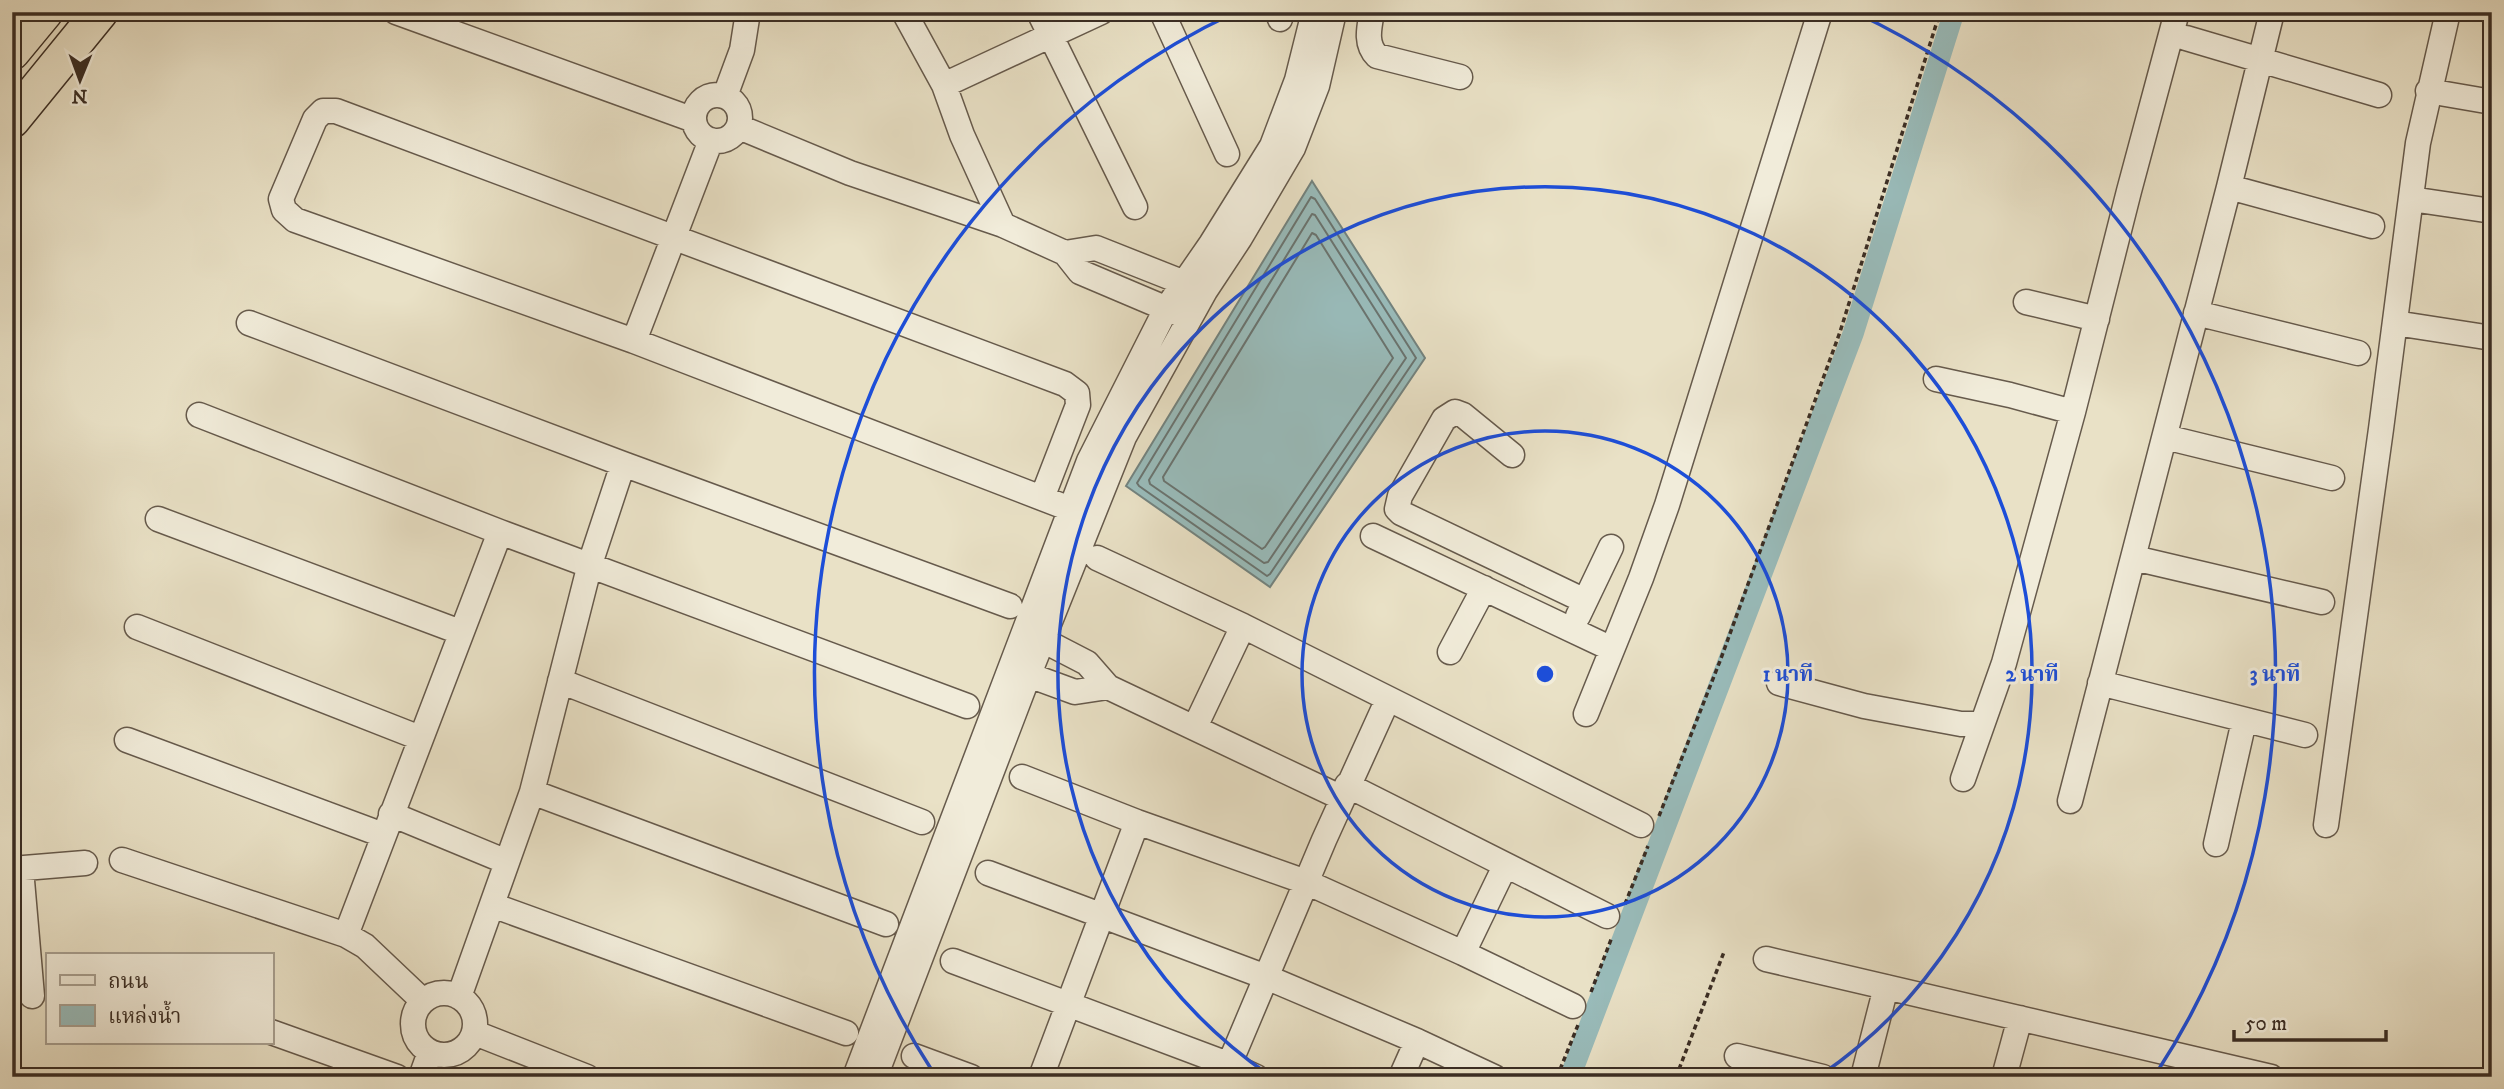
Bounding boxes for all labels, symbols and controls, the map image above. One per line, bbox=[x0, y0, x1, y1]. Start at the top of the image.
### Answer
north arrow bbox=[46, 46, 116, 116]
text: N bbox=[71, 84, 88, 107]
centre of rings bbox=[1533, 662, 1557, 686]
text: 1 นาที bbox=[1763, 662, 1813, 688]
text: 2 นาที bbox=[2005, 662, 2059, 688]
text: 3 นาที bbox=[2250, 662, 2300, 688]
legend bbox=[46, 953, 273, 1044]
text: ถนน bbox=[108, 969, 149, 995]
scale bar bbox=[2234, 998, 2387, 1042]
text: แหล่งน้ำ bbox=[108, 1000, 181, 1030]
text: 50 m bbox=[2245, 1011, 2287, 1037]

